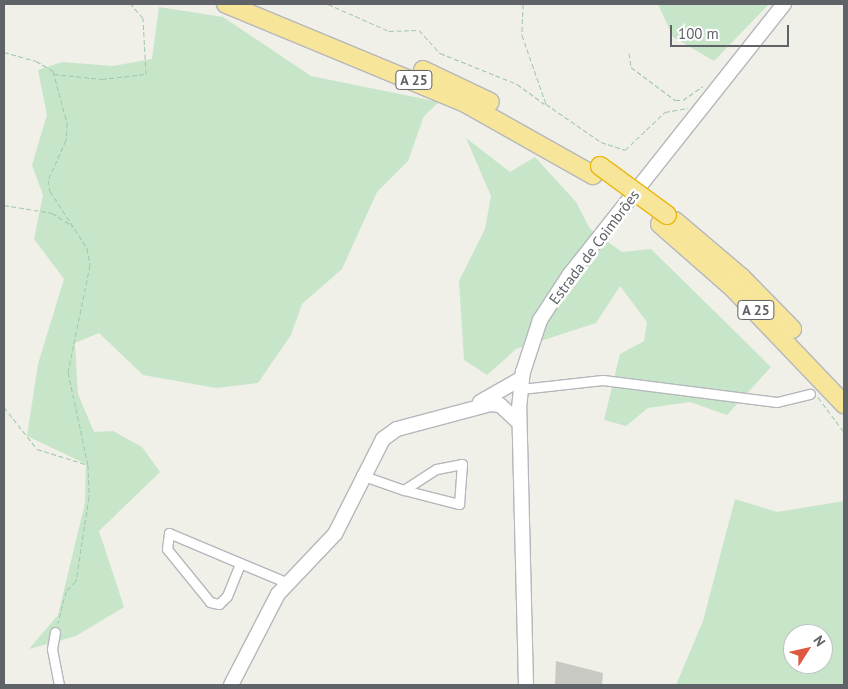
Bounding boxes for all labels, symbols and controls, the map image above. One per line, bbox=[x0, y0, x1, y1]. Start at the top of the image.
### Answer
scale bar bbox=[673, 15, 792, 47]
text: 100 m bbox=[678, 24, 719, 43]
road number: A 25 bbox=[394, 68, 434, 92]
street label: Estrada de Coimbrões bbox=[545, 186, 643, 308]
road number: A 25 bbox=[736, 298, 776, 322]
north arrow bbox=[783, 624, 833, 674]
text: N bbox=[809, 632, 829, 650]

